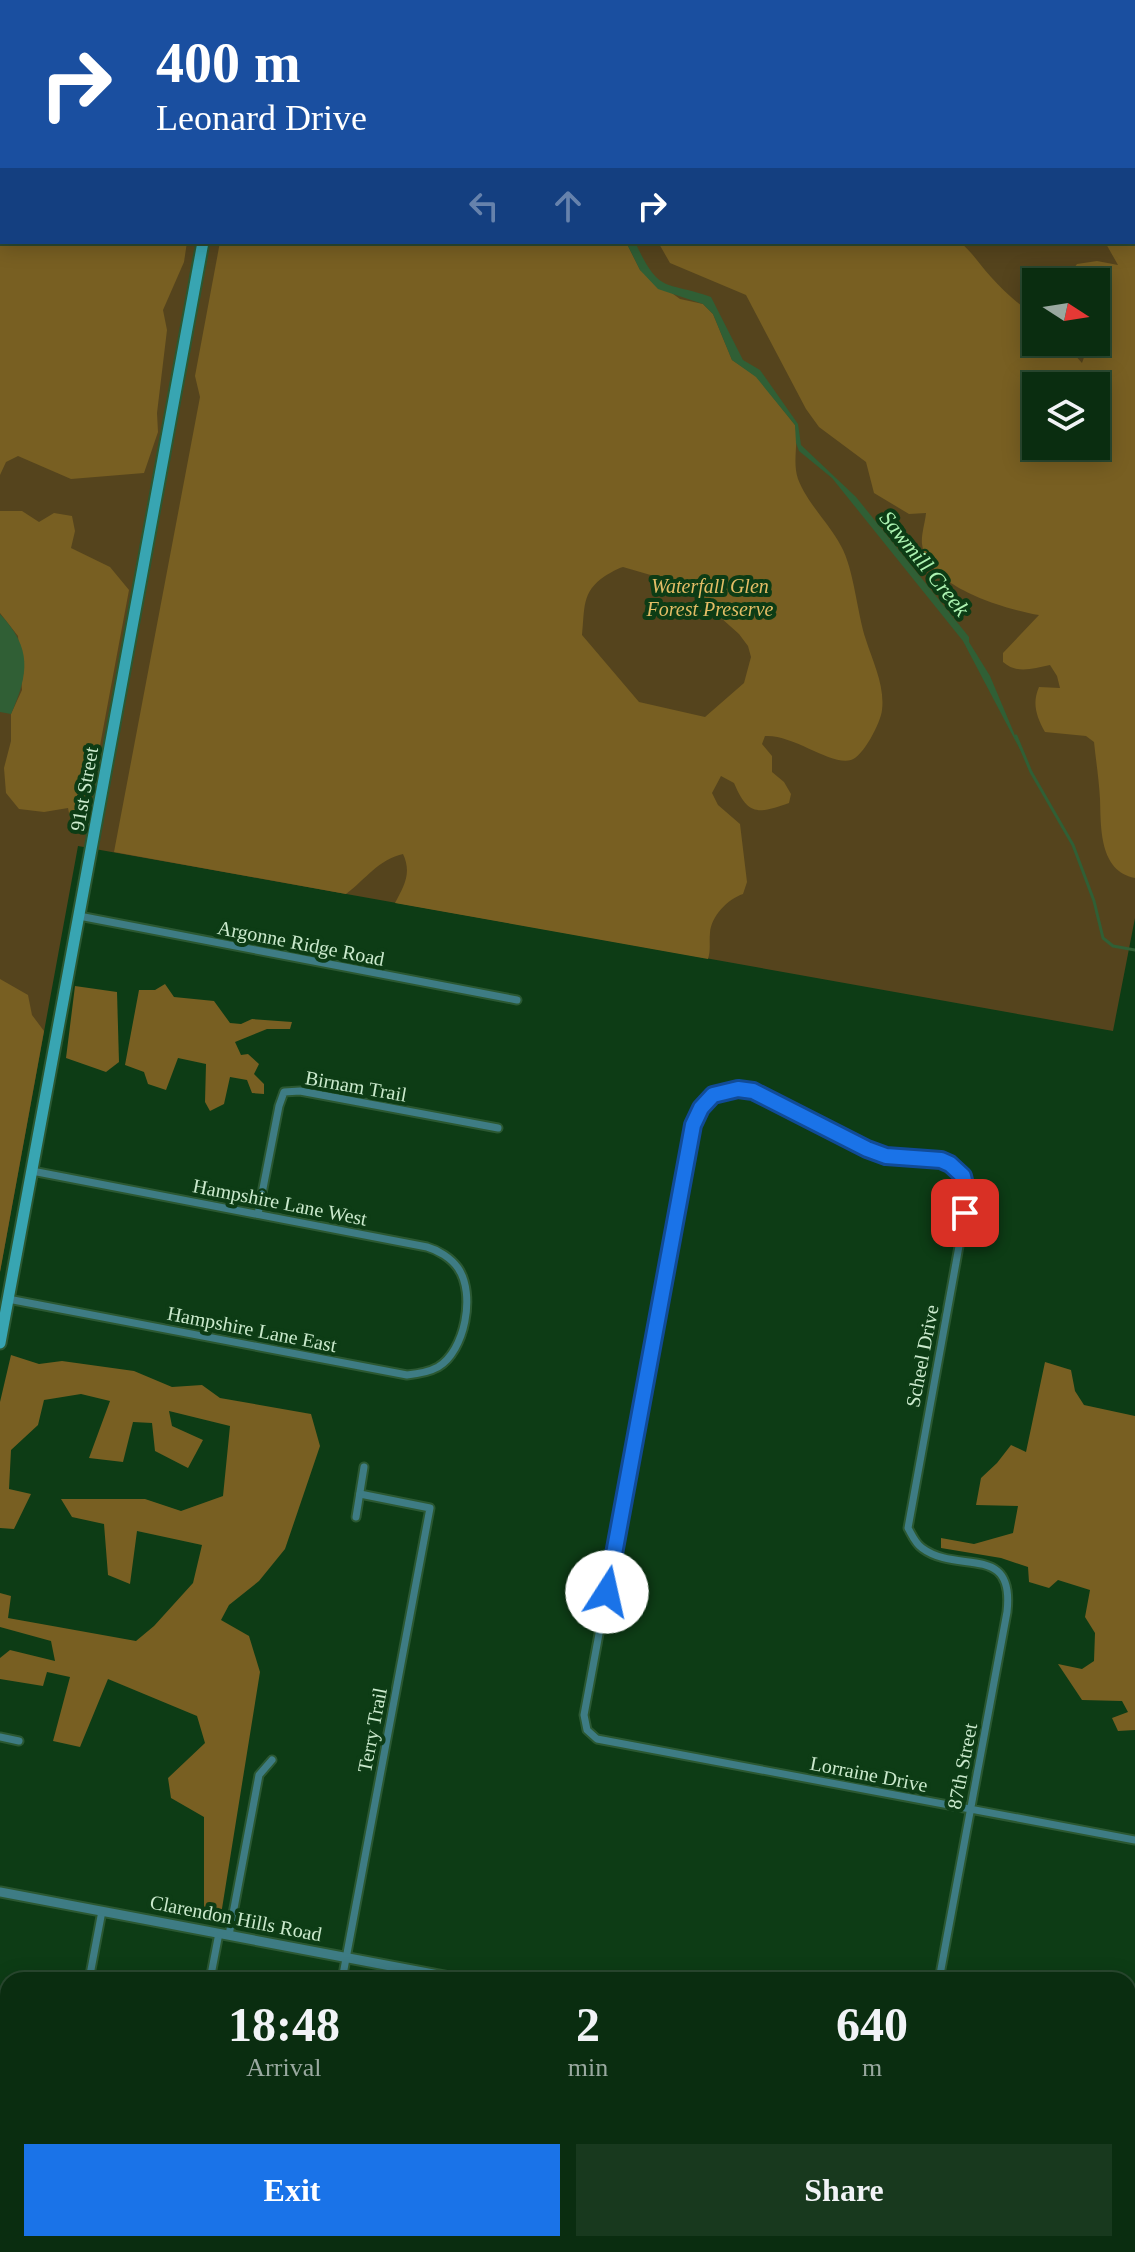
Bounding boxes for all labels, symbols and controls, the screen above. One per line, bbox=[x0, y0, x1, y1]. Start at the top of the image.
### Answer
icon: right bbox=[24, 32, 128, 136]
text: 400 m bbox=[156, 32, 301, 94]
text: Leonard Drive bbox=[156, 98, 367, 138]
icon: left bbox=[462, 184, 506, 228]
icon: ahead bbox=[546, 184, 590, 228]
icon: right bbox=[630, 184, 674, 228]
north arrow bbox=[1022, 268, 1110, 356]
map controls bbox=[1022, 268, 1110, 460]
button: layers bbox=[1022, 372, 1110, 460]
water label: Sawmill Creek bbox=[875, 506, 975, 622]
park label: Waterfall Glen Forest Preserve bbox=[646, 575, 774, 620]
street label: 91st Street bbox=[66, 745, 102, 833]
street label: Argonne Ridge Road bbox=[215, 916, 386, 971]
street label: Birnam Trail bbox=[303, 1066, 409, 1106]
street label: Hampshire Lane West bbox=[191, 1174, 369, 1231]
pin bbox=[931, 1179, 999, 1247]
icon: arrive bbox=[943, 1191, 987, 1235]
street label: Hampshire Lane East bbox=[165, 1302, 339, 1357]
street label: Scheel Drive bbox=[901, 1303, 943, 1409]
position arrow bbox=[565, 1550, 649, 1634]
street label: Terry Trail bbox=[353, 1685, 392, 1774]
street label: 87th Street bbox=[943, 1721, 981, 1811]
street label: Lorraine Drive bbox=[808, 1752, 930, 1796]
street label: Clarendon Hills Road bbox=[148, 1891, 324, 1945]
text: 18:48 bbox=[228, 1998, 340, 2051]
text: 2 bbox=[576, 1998, 600, 2051]
text: 640 bbox=[836, 1998, 908, 2051]
text: Arrival bbox=[246, 2053, 321, 2082]
text: min bbox=[568, 2053, 608, 2082]
text: m bbox=[862, 2053, 882, 2082]
button: Exit bbox=[24, 2144, 560, 2236]
button: Share bbox=[576, 2144, 1112, 2236]

